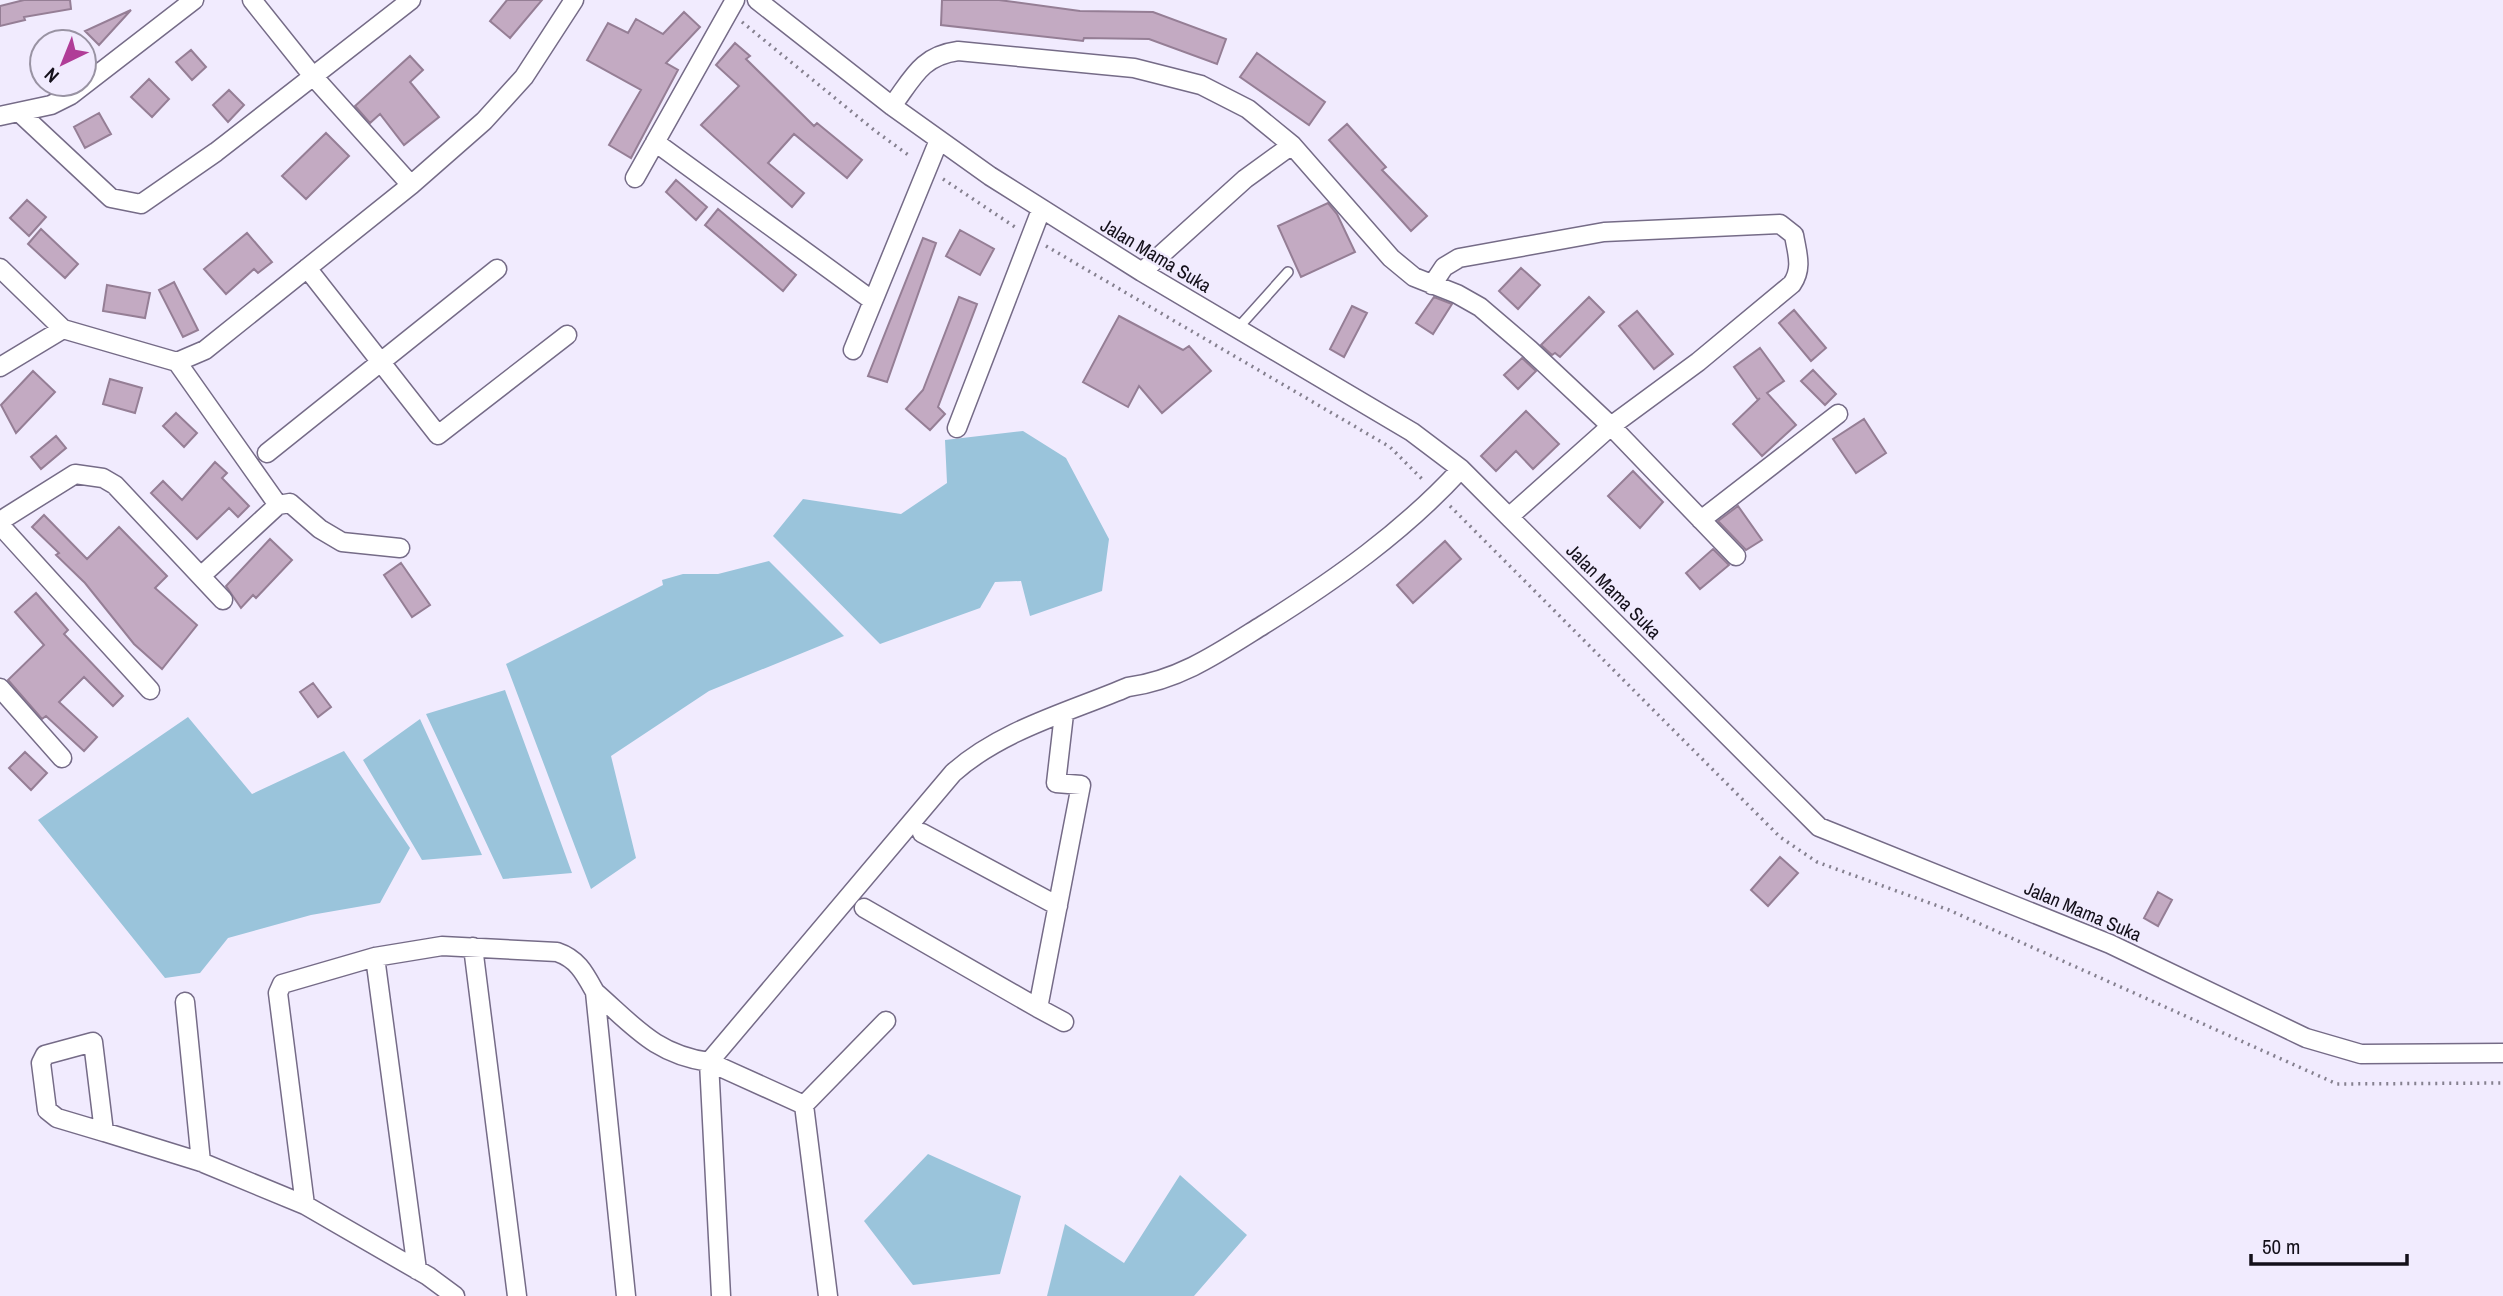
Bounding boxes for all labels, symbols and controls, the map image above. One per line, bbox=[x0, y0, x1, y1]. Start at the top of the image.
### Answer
north arrow bbox=[28, 28, 98, 98]
text: N bbox=[38, 62, 64, 89]
street label: Jalan Mama Suka bbox=[1096, 212, 1216, 298]
street label: Jalan Mama Suka bbox=[1561, 538, 1668, 645]
street label: Jalan Mama Suka bbox=[2021, 875, 2146, 947]
scale bar bbox=[2251, 1222, 2407, 1266]
text: 50 m bbox=[2262, 1232, 2300, 1261]

